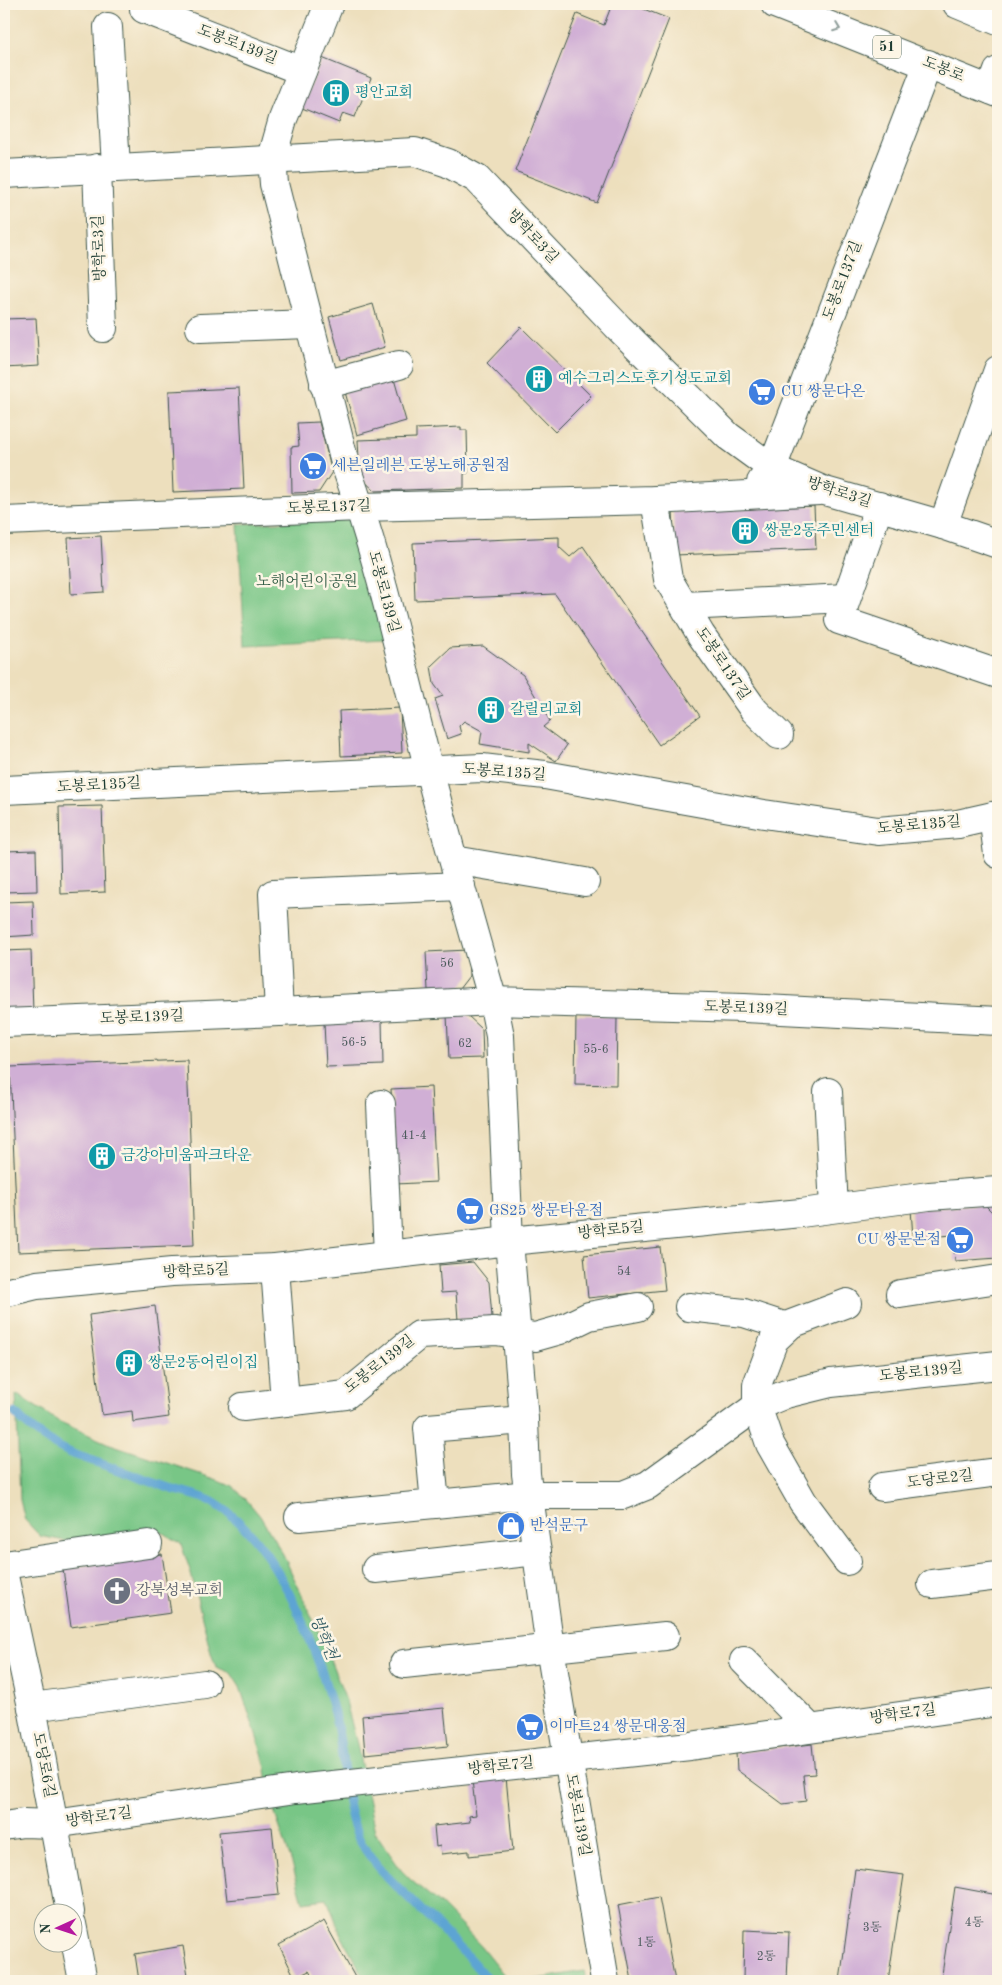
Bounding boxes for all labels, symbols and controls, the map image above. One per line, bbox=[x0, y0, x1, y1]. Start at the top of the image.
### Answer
street label: 도봉로139길 bbox=[195, 20, 280, 67]
one-way arrow bbox=[832, 22, 841, 32]
road number: 51 bbox=[873, 36, 901, 58]
street label: 도봉로 bbox=[920, 52, 968, 85]
building icon: 평안교회 bbox=[321, 78, 351, 108]
place label: 평안교회 bbox=[355, 84, 413, 101]
street label: 방학로3길 bbox=[504, 206, 562, 266]
street label: 방학로3길 bbox=[89, 214, 109, 282]
street label: 도봉로137길 bbox=[818, 238, 865, 323]
building icon: 예수그리스도후기성도교회 bbox=[524, 364, 554, 394]
place label: 예수그리스도후기성도교회 bbox=[558, 369, 732, 387]
supermarket icon: CU 쌍문다온 bbox=[747, 377, 777, 407]
place label: CU 쌍문다온 bbox=[781, 383, 865, 400]
supermarket icon: 세븐일레븐 도봉노해공원점 bbox=[298, 451, 328, 481]
place label: 세븐일레븐 도봉노해공원점 bbox=[332, 456, 510, 474]
street label: 방학로3길 bbox=[805, 474, 874, 510]
street label: 도봉로137길 bbox=[287, 496, 371, 517]
building icon: 쌍문2동주민센터 bbox=[730, 516, 760, 546]
place label: 쌍문2동주민센터 bbox=[764, 522, 874, 539]
street label: 도봉로139길 bbox=[365, 549, 404, 635]
park label: 노해어린이공원 bbox=[256, 573, 358, 590]
street label: 도봉로137길 bbox=[692, 623, 754, 703]
building icon: 갈릴리교회 bbox=[476, 695, 506, 725]
place label: 갈릴리교회 bbox=[510, 701, 582, 718]
street label: 도봉로135길 bbox=[462, 760, 547, 783]
street label: 도봉로135길 bbox=[56, 773, 141, 796]
street label: 도봉로135길 bbox=[876, 812, 962, 837]
house number: 56 bbox=[440, 957, 454, 970]
street label: 도봉로139길 bbox=[704, 997, 788, 1018]
street label: 도봉로139길 bbox=[100, 1006, 184, 1027]
house number: 56-5 bbox=[341, 1036, 367, 1049]
house number: 62 bbox=[458, 1038, 472, 1050]
house number: 55-6 bbox=[583, 1043, 609, 1056]
house number: 41-4 bbox=[401, 1130, 427, 1142]
building icon: 금강아미움파크타운 bbox=[87, 1141, 117, 1171]
place label: 금강아미움파크타운 bbox=[121, 1147, 252, 1164]
supermarket icon: GS25 쌍문타운점 bbox=[455, 1196, 485, 1226]
place label: GS25 쌍문타운점 bbox=[489, 1202, 603, 1219]
street label: 방학로5길 bbox=[577, 1218, 645, 1242]
supermarket icon: CU 쌍문본점 bbox=[945, 1225, 975, 1255]
place label: CU 쌍문본점 bbox=[857, 1230, 941, 1248]
street label: 방학로5길 bbox=[162, 1261, 230, 1281]
house number: 54 bbox=[617, 1265, 631, 1278]
street label: 도봉로139길 bbox=[340, 1331, 418, 1397]
building icon: 쌍문2동어린이집 bbox=[114, 1348, 144, 1378]
place label: 쌍문2동어린이집 bbox=[148, 1354, 258, 1371]
street label: 도봉로139길 bbox=[878, 1358, 964, 1385]
street label: 도당로2길 bbox=[906, 1467, 974, 1492]
shop icon: 반석문구 bbox=[496, 1511, 526, 1541]
place label: 반석문구 bbox=[530, 1517, 588, 1534]
church icon: 강북성복교회 bbox=[102, 1576, 132, 1606]
place label: 강북성복교회 bbox=[136, 1581, 223, 1599]
water label: 방학천 bbox=[307, 1613, 342, 1664]
street label: 방학로7길 bbox=[869, 1701, 937, 1727]
supermarket icon: 이마트24 쌍문대웅점 bbox=[515, 1712, 545, 1742]
place label: 이마트24 쌍문대웅점 bbox=[549, 1718, 687, 1735]
street label: 도당로6길 bbox=[29, 1730, 59, 1799]
street label: 방학로7길 bbox=[467, 1754, 535, 1778]
street label: 도봉로139길 bbox=[562, 1772, 595, 1858]
street label: 방학로7길 bbox=[65, 1804, 133, 1830]
north arrow bbox=[32, 1902, 82, 1952]
house number: 4동 bbox=[965, 1916, 984, 1929]
house number: 3동 bbox=[863, 1921, 882, 1934]
text: N bbox=[39, 1923, 53, 1934]
house number: 1동 bbox=[637, 1936, 656, 1949]
house number: 2동 bbox=[757, 1950, 776, 1963]

